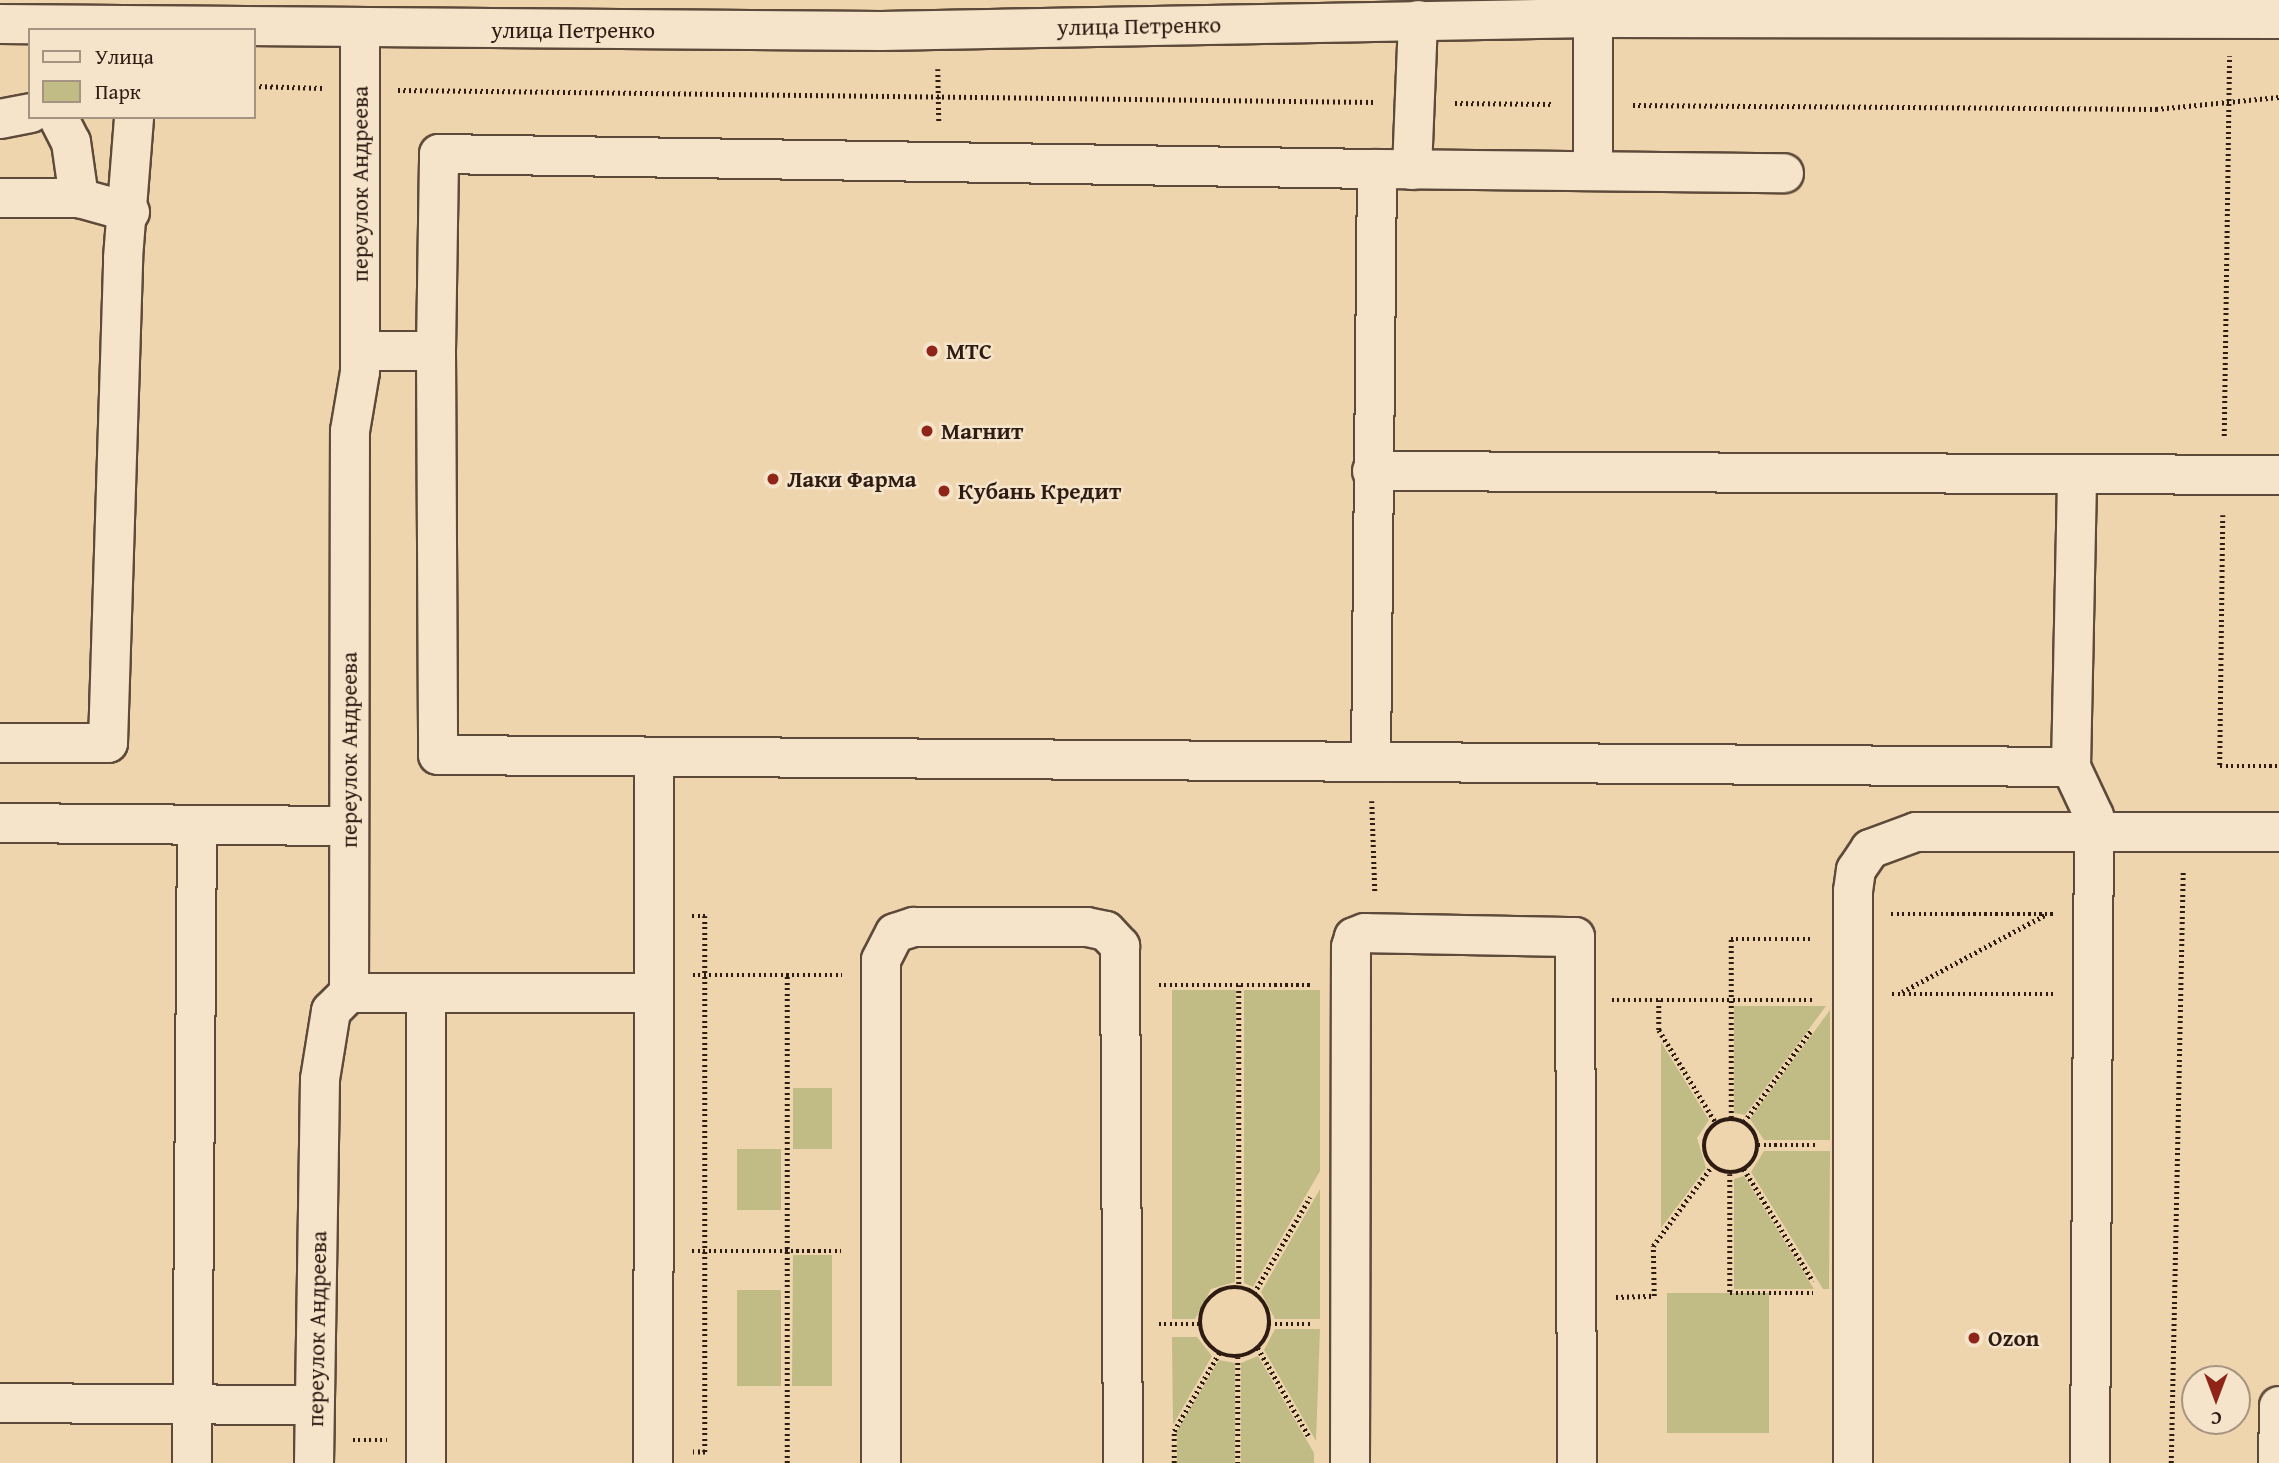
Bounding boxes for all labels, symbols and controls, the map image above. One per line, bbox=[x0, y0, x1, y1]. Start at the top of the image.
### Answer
street label: улица Петренко bbox=[1057, 11, 1221, 41]
street label: улица Петренко bbox=[491, 16, 655, 44]
legend bbox=[28, 28, 256, 119]
text: Улица bbox=[95, 41, 154, 72]
text: Парк bbox=[95, 76, 141, 107]
street label: переулок Андреева bbox=[346, 86, 374, 282]
place label: МТС bbox=[946, 337, 992, 365]
marker: МТС bbox=[924, 343, 940, 359]
place label: Магнит bbox=[941, 417, 1023, 445]
marker: Магнит bbox=[919, 423, 935, 439]
place label: Лаки Фарма bbox=[787, 465, 917, 493]
marker: Лаки Фарма bbox=[765, 471, 781, 487]
place label: Кубань Кредит bbox=[958, 477, 1121, 505]
marker: Кубань Кредит bbox=[936, 483, 952, 499]
street label: переулок Андреева bbox=[335, 652, 363, 848]
street label: переулок Андреева bbox=[301, 1231, 333, 1427]
place label: Ozon bbox=[1988, 1324, 2039, 1352]
marker: Ozon bbox=[1966, 1330, 1982, 1346]
north arrow bbox=[2181, 1365, 2251, 1435]
text: С bbox=[2211, 1405, 2221, 1433]

